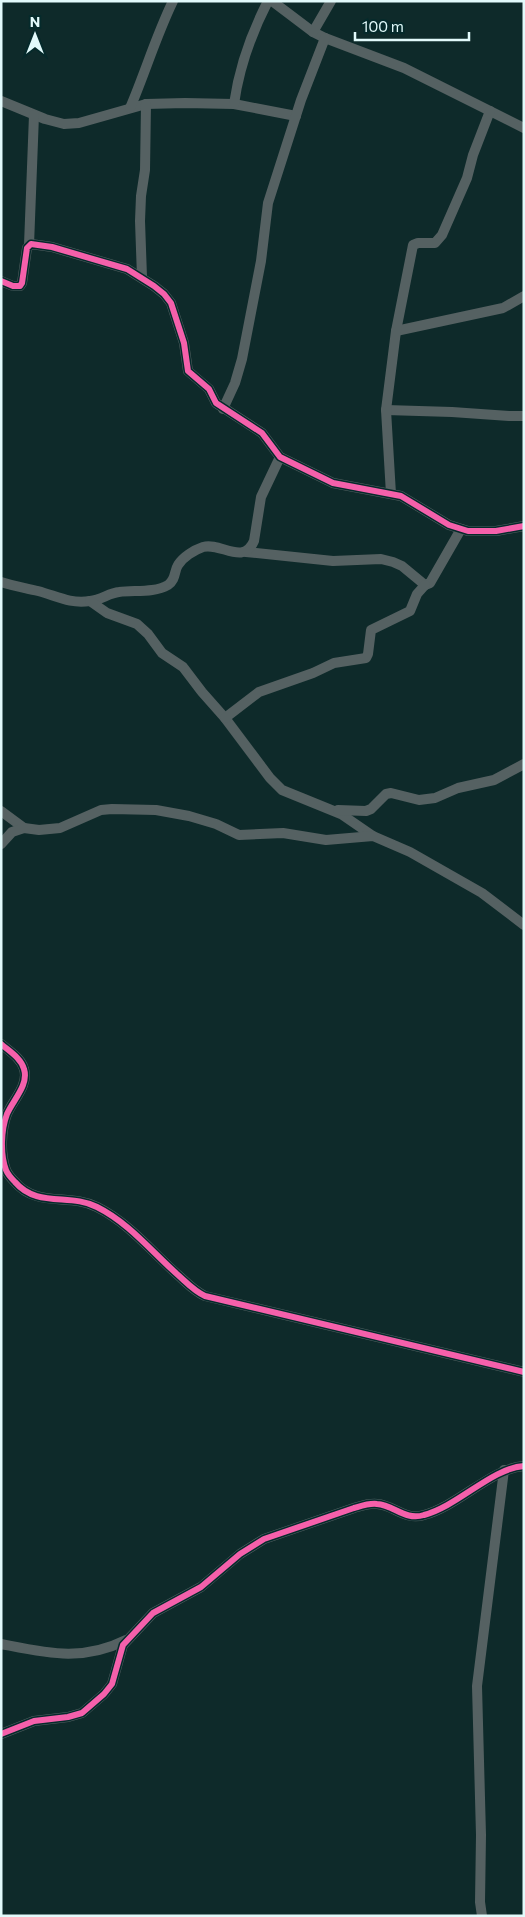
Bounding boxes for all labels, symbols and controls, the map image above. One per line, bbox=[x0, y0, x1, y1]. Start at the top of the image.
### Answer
north arrow bbox=[10, 10, 60, 60]
scale bar bbox=[355, 10, 469, 42]
text: N bbox=[30, 13, 40, 30]
text: 100 m bbox=[362, 17, 404, 35]

